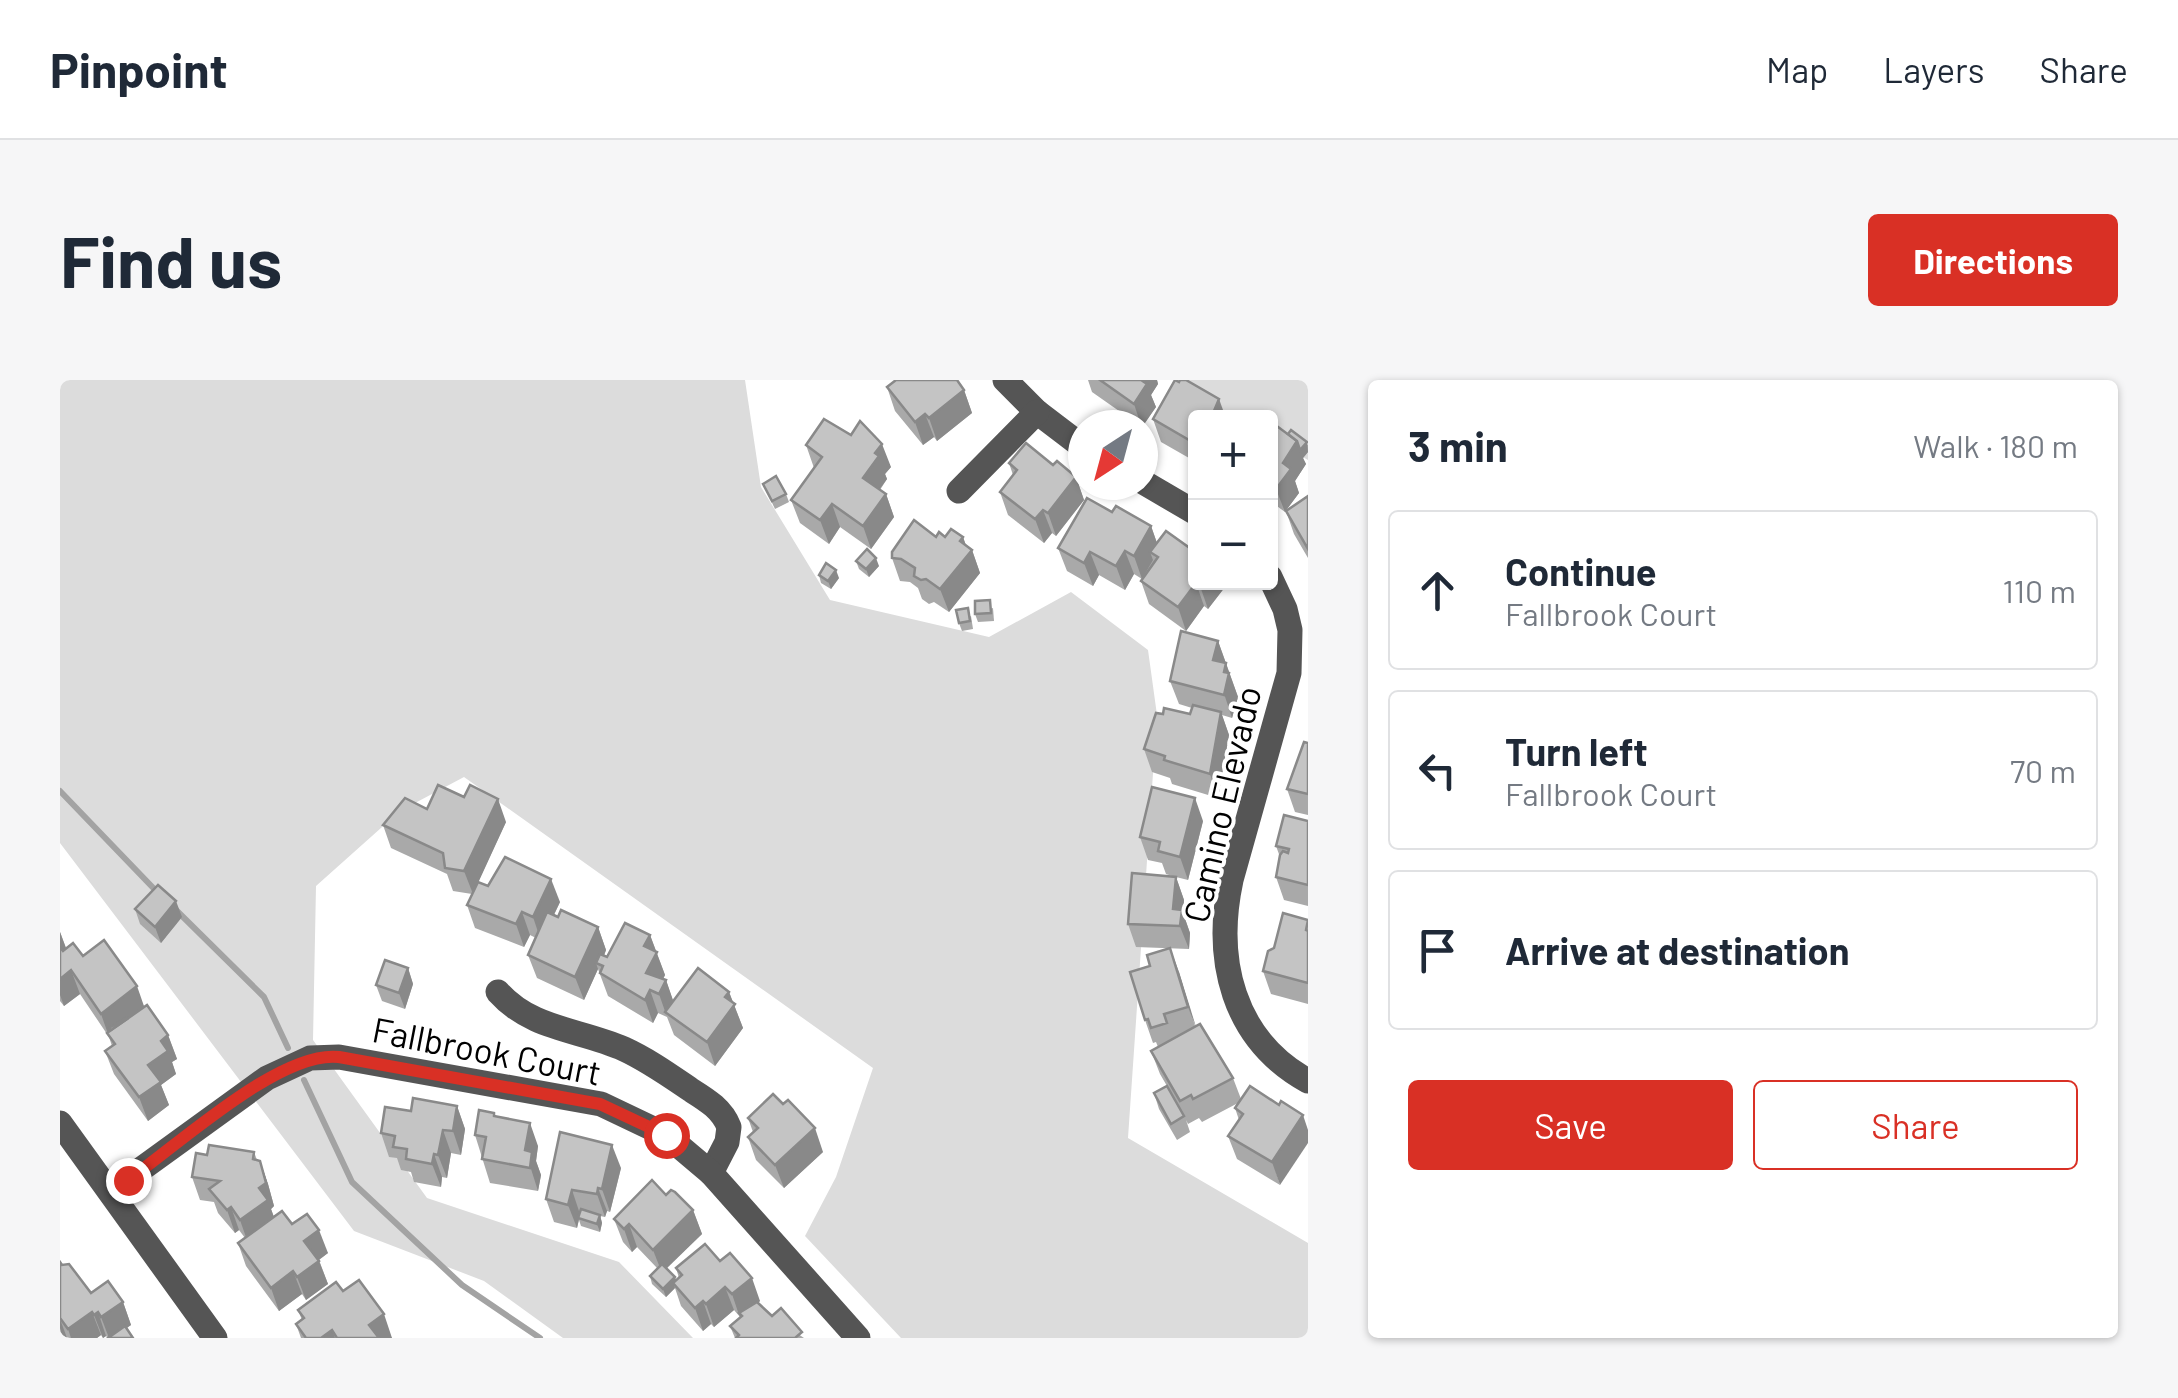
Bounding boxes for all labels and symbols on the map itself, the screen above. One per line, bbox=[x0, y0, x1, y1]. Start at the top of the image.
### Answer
north arrow bbox=[1068, 410, 1158, 500]
street label: Camino Elevado bbox=[1173, 682, 1269, 926]
street label: Fallbrook Court bbox=[369, 1007, 605, 1093]
route start bbox=[644, 1113, 690, 1159]
route end bbox=[106, 1158, 152, 1204]

